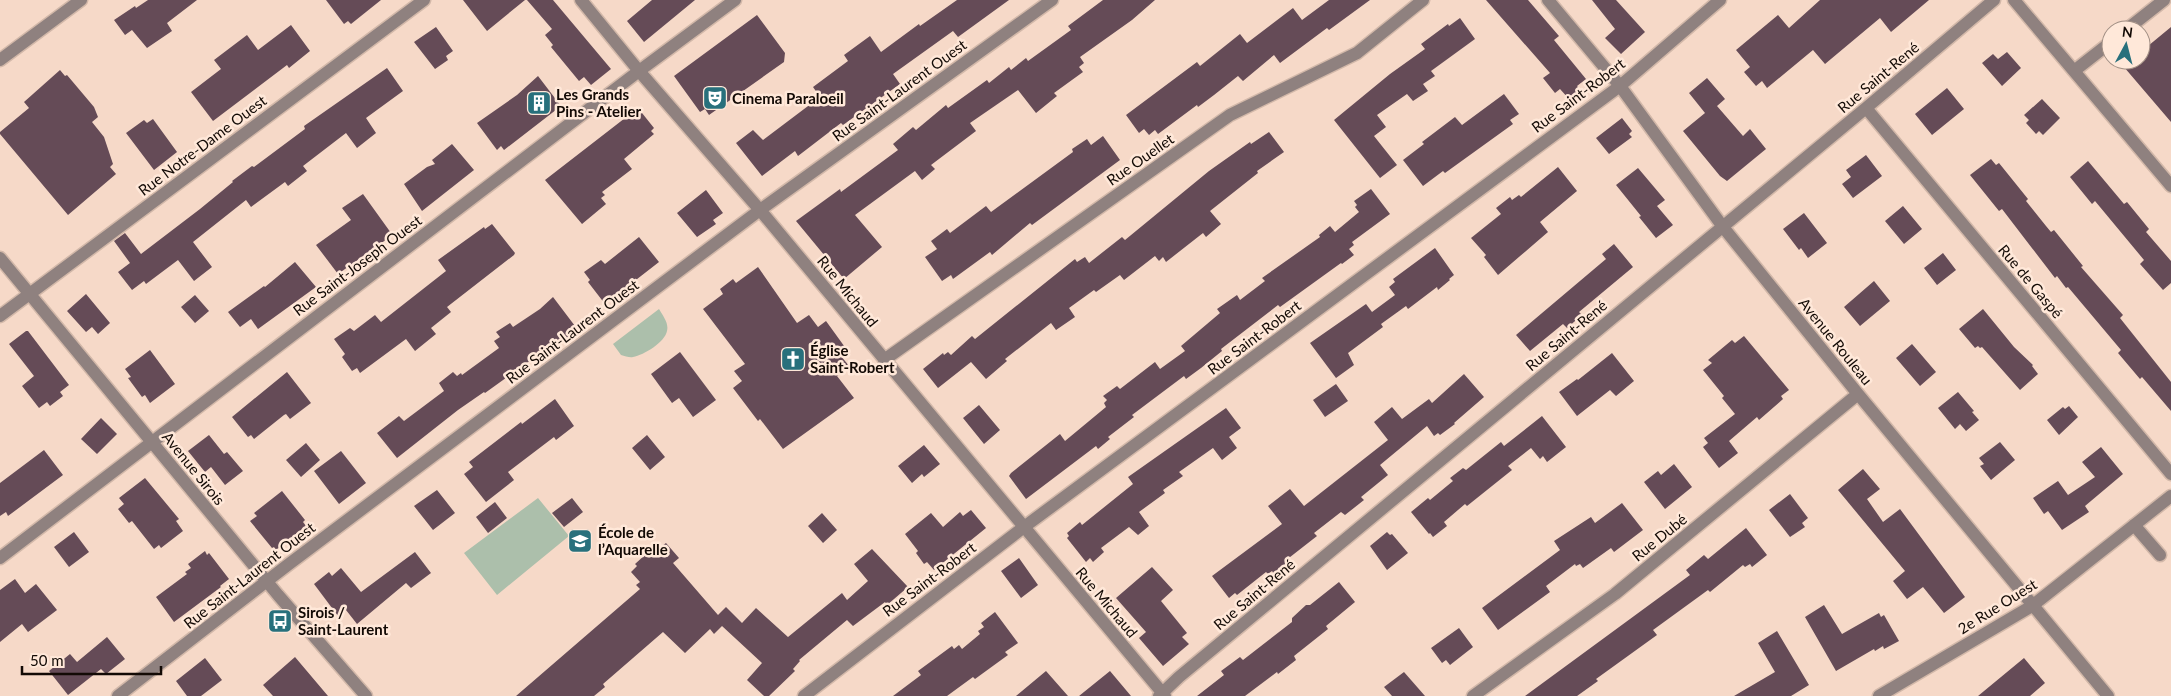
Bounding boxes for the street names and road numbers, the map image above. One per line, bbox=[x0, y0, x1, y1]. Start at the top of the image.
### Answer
street label: Rue Saint-Laurent Ouest bbox=[828, 35, 970, 145]
street label: Rue Saint-René bbox=[1834, 38, 1922, 116]
street label: Rue Saint-Robert bbox=[1528, 54, 1629, 136]
street label: Rue Notre-Dame Ouest bbox=[134, 91, 270, 199]
street label: Rue Ouellet bbox=[1103, 129, 1178, 189]
street label: Rue Saint-Joseph Ouest bbox=[289, 210, 425, 319]
street label: Rue de Gaspé bbox=[1995, 241, 2067, 322]
street label: Rue Michaud bbox=[814, 252, 882, 330]
street label: Rue Saint-Laurent Ouest bbox=[502, 275, 642, 387]
street label: Avenue Rouleau bbox=[1795, 294, 1877, 388]
street label: Rue Saint-Robert bbox=[1204, 296, 1305, 378]
street label: Rue Saint-René bbox=[1522, 296, 1610, 374]
street label: Avenue Sirois bbox=[159, 428, 229, 508]
street label: Rue Dubé bbox=[1628, 509, 1690, 565]
street label: Rue Saint-Laurent Ouest bbox=[180, 518, 319, 632]
street label: Rue Saint-Robert bbox=[879, 538, 980, 620]
street label: Rue Saint-René bbox=[1210, 555, 1298, 633]
street label: Rue Michaud bbox=[1072, 563, 1142, 641]
street label: 2e Rue Ouest bbox=[1954, 574, 2040, 637]

